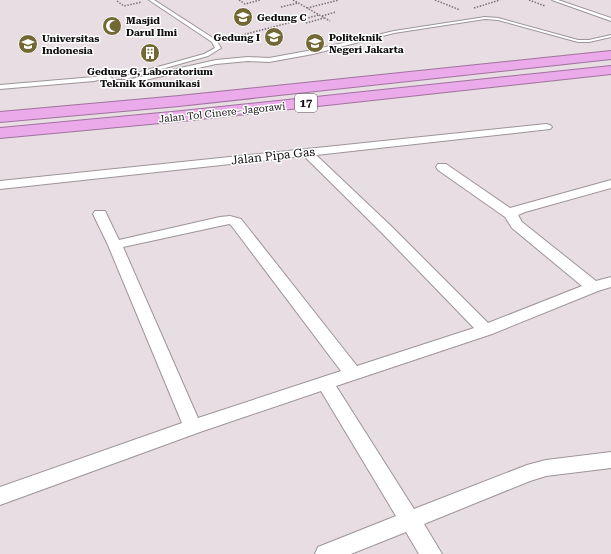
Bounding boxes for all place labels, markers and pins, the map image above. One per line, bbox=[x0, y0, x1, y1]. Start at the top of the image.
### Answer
school or university icon: Gedung C bbox=[232, 6, 254, 28]
place label: Gedung C bbox=[257, 12, 306, 23]
mosque icon: Masjid Darul Ilmi bbox=[101, 15, 123, 37]
place label: Masjid Darul Ilmi bbox=[126, 15, 178, 38]
school or university icon: Gedung I bbox=[263, 26, 285, 48]
place label: Gedung I bbox=[214, 32, 260, 43]
school or university icon: Politeknik Negeri Jakarta bbox=[304, 32, 326, 54]
place label: Politeknik Negeri Jakarta bbox=[329, 32, 404, 55]
school or university icon: Universitas Indonesia bbox=[17, 33, 39, 55]
place label: Universitas Indonesia bbox=[42, 33, 99, 56]
building icon: Gedung G, Laboratorium Teknik Komunikasi bbox=[139, 42, 161, 64]
place label: Gedung G, Laboratorium Teknik Komunikasi bbox=[87, 66, 213, 89]

